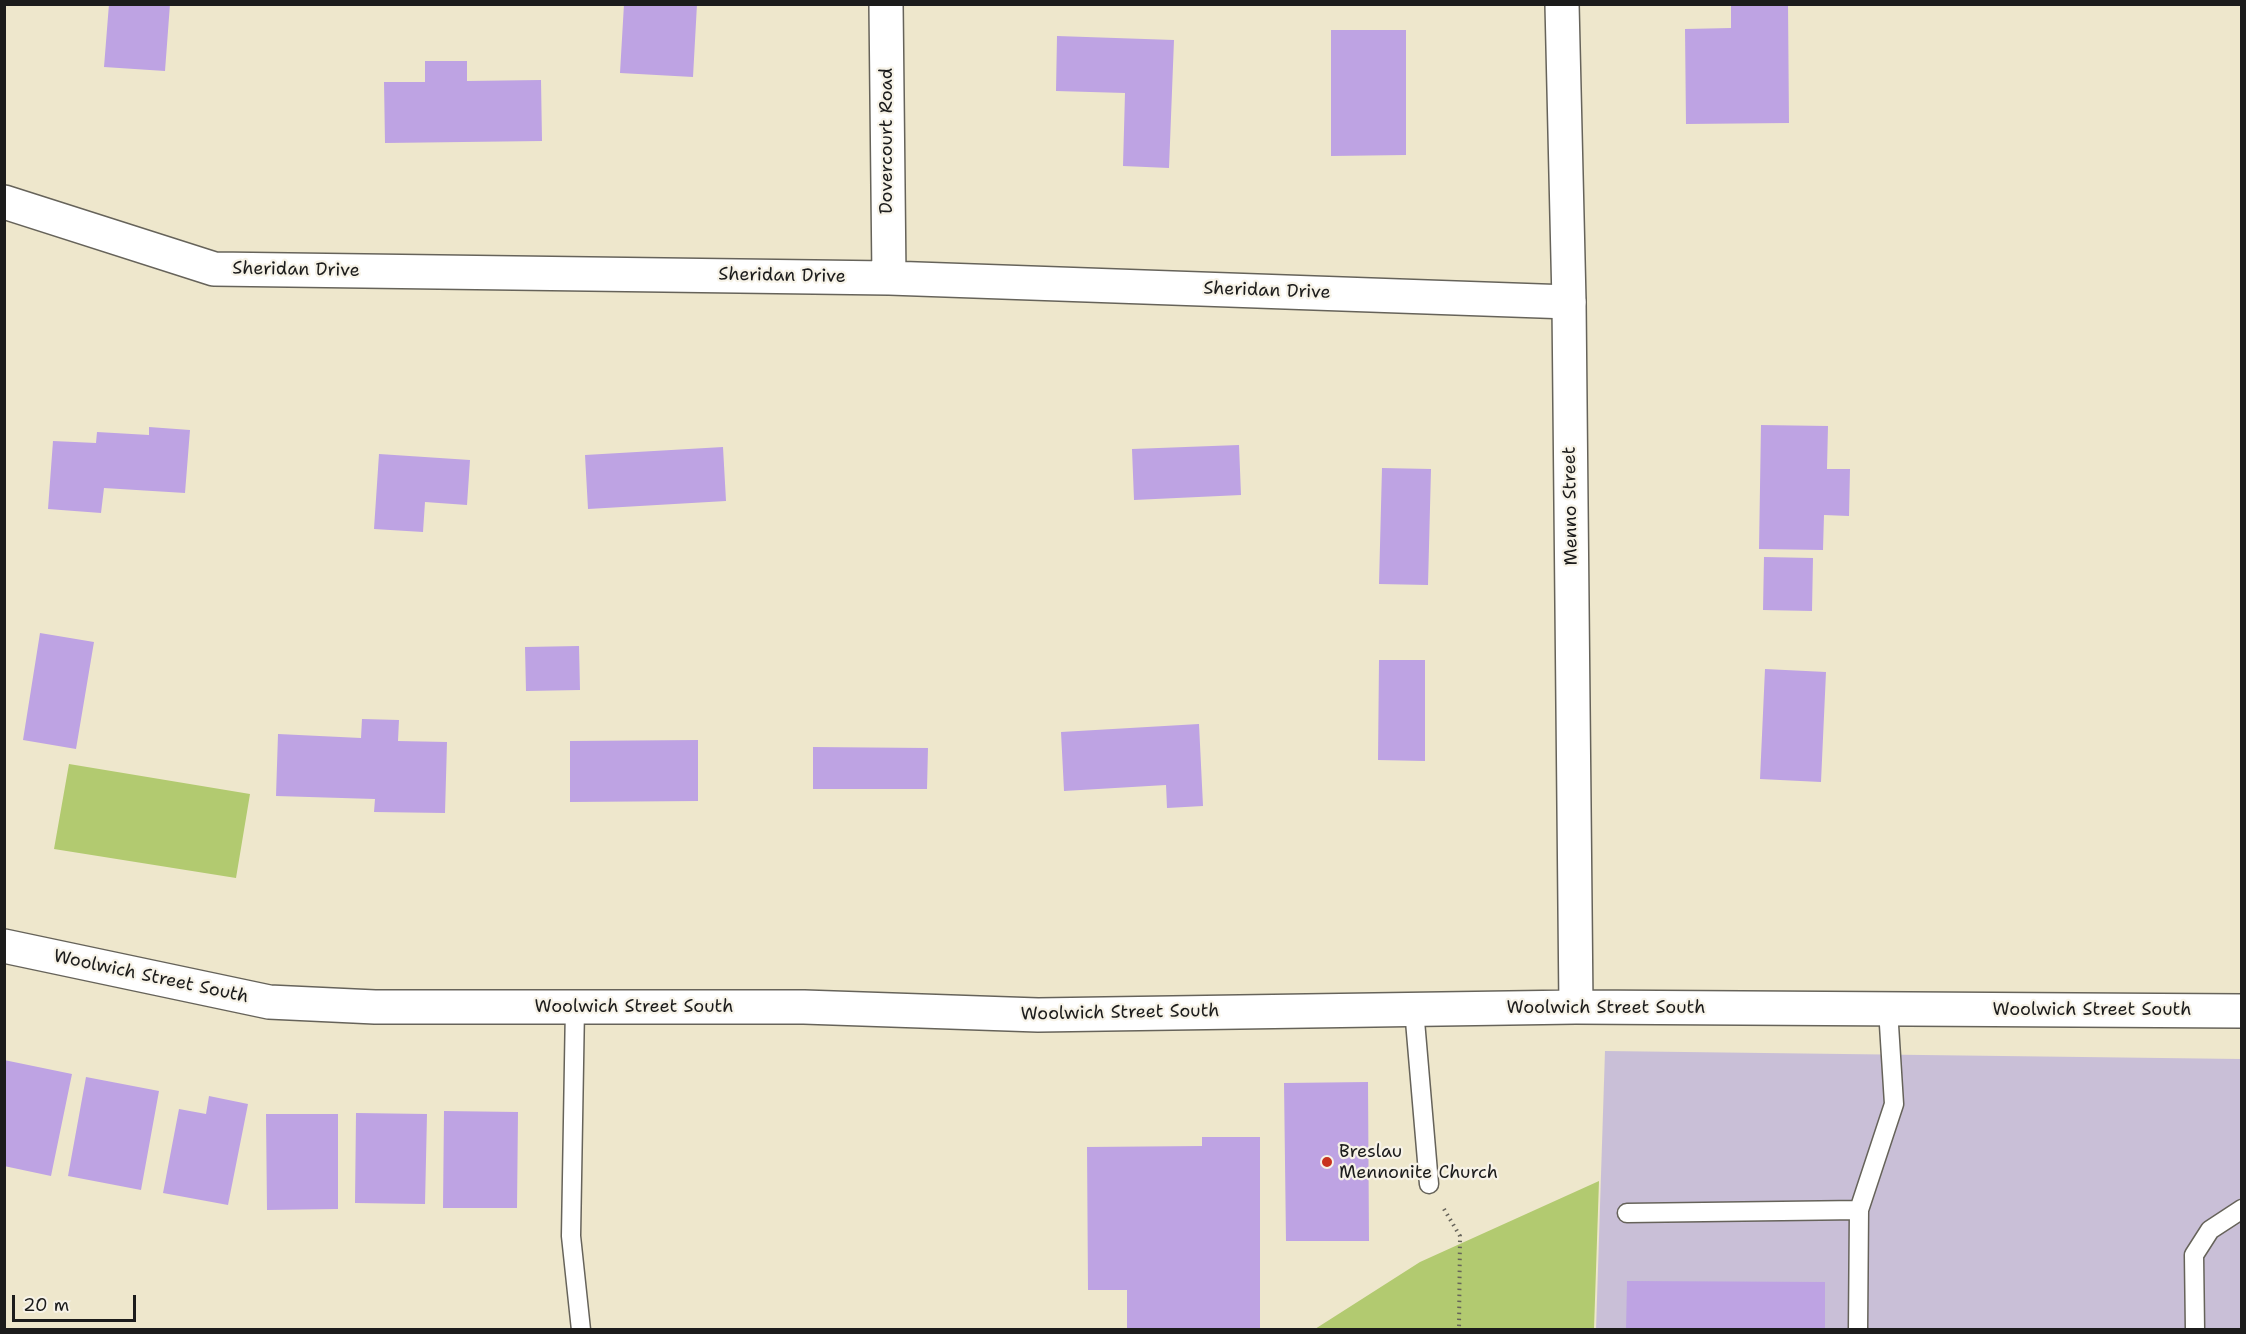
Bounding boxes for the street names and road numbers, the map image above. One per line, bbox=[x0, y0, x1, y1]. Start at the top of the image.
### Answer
street label: Dovercourt Road bbox=[876, 68, 898, 214]
street label: Sheridan Drive bbox=[232, 258, 360, 282]
street label: Sheridan Drive bbox=[718, 264, 846, 288]
street label: Sheridan Drive bbox=[1203, 278, 1331, 304]
street label: Menno Street bbox=[1559, 446, 1583, 566]
street label: Woolwich Street South bbox=[52, 946, 250, 1008]
street label: Woolwich Street South bbox=[535, 996, 733, 1018]
street label: Woolwich Street South bbox=[1507, 997, 1705, 1019]
street label: Woolwich Street South bbox=[1993, 999, 2191, 1021]
street label: Woolwich Street South bbox=[1020, 1000, 1220, 1026]

